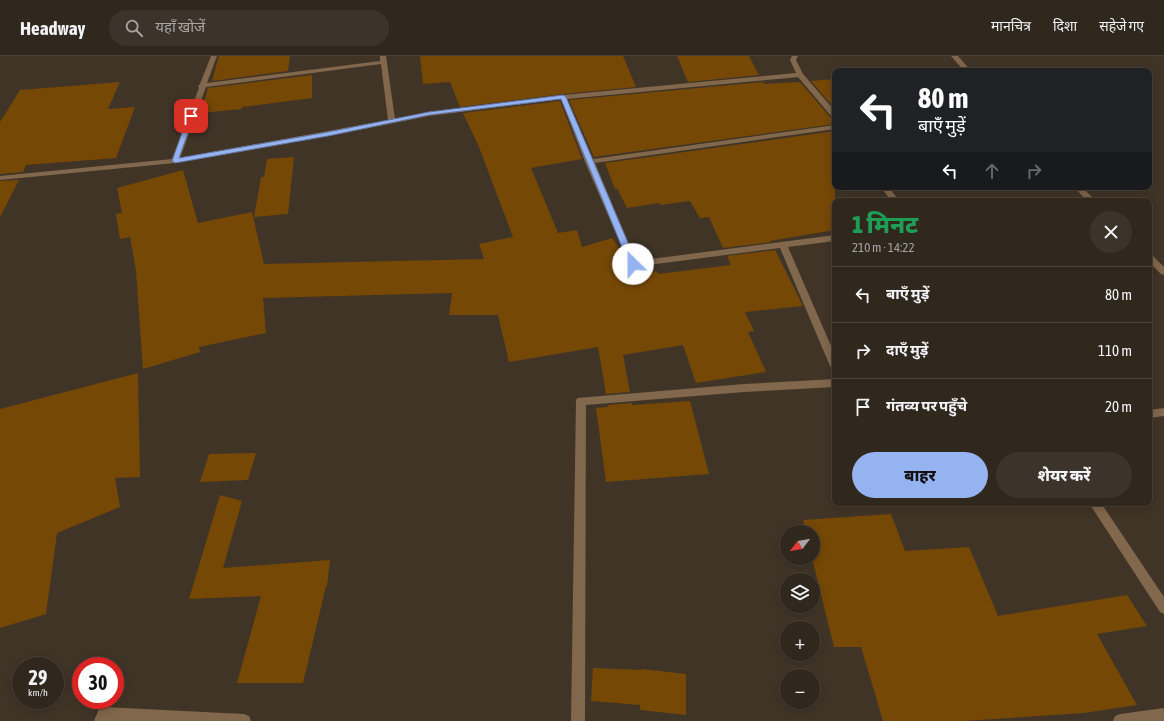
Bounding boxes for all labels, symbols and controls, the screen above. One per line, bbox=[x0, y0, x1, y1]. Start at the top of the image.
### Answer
search box bbox=[109, 10, 389, 46]
text: Headway bbox=[20, 17, 85, 39]
icon: search bbox=[123, 17, 145, 39]
text: यहाँ खोजें bbox=[155, 18, 205, 35]
text: मानचित्र bbox=[991, 18, 1031, 34]
text: दिशा bbox=[1053, 18, 1077, 34]
text: सहेजे गए bbox=[1099, 18, 1144, 34]
text: 80 m bbox=[918, 82, 968, 114]
icon: left bbox=[852, 84, 904, 136]
pin bbox=[174, 99, 208, 133]
icon: arrive bbox=[180, 105, 202, 127]
text: बाएँ मुड़ें bbox=[918, 115, 966, 136]
icon: left bbox=[939, 160, 961, 182]
icon: ahead bbox=[981, 160, 1003, 182]
icon: right bbox=[1023, 160, 1045, 182]
text: 1 मिनट bbox=[852, 211, 918, 238]
button: close bbox=[1090, 211, 1132, 253]
text: 210 m · 14:22 bbox=[852, 240, 915, 255]
position arrow bbox=[612, 243, 654, 285]
icon: left bbox=[852, 284, 874, 306]
text: बाएँ मुड़ें bbox=[886, 285, 929, 302]
text: 80 m bbox=[1105, 286, 1132, 303]
icon: right bbox=[852, 340, 874, 362]
text: दाएँ मुड़ें bbox=[886, 341, 928, 358]
text: 110 m bbox=[1098, 342, 1132, 359]
icon: arrive bbox=[852, 396, 874, 418]
text: गंतव्य पर पहुँचे bbox=[886, 397, 967, 414]
text: 20 m bbox=[1105, 398, 1132, 415]
button: बाहर bbox=[852, 452, 988, 498]
button: शेयर करें bbox=[996, 452, 1132, 498]
north arrow bbox=[780, 525, 820, 565]
map controls bbox=[780, 525, 820, 709]
button: layers bbox=[780, 573, 820, 613]
button: + bbox=[780, 621, 820, 661]
speed limit sign: 30 bbox=[72, 657, 124, 709]
text: 29 bbox=[29, 666, 47, 689]
button: − bbox=[780, 669, 820, 709]
text: km/h bbox=[28, 687, 48, 698]

